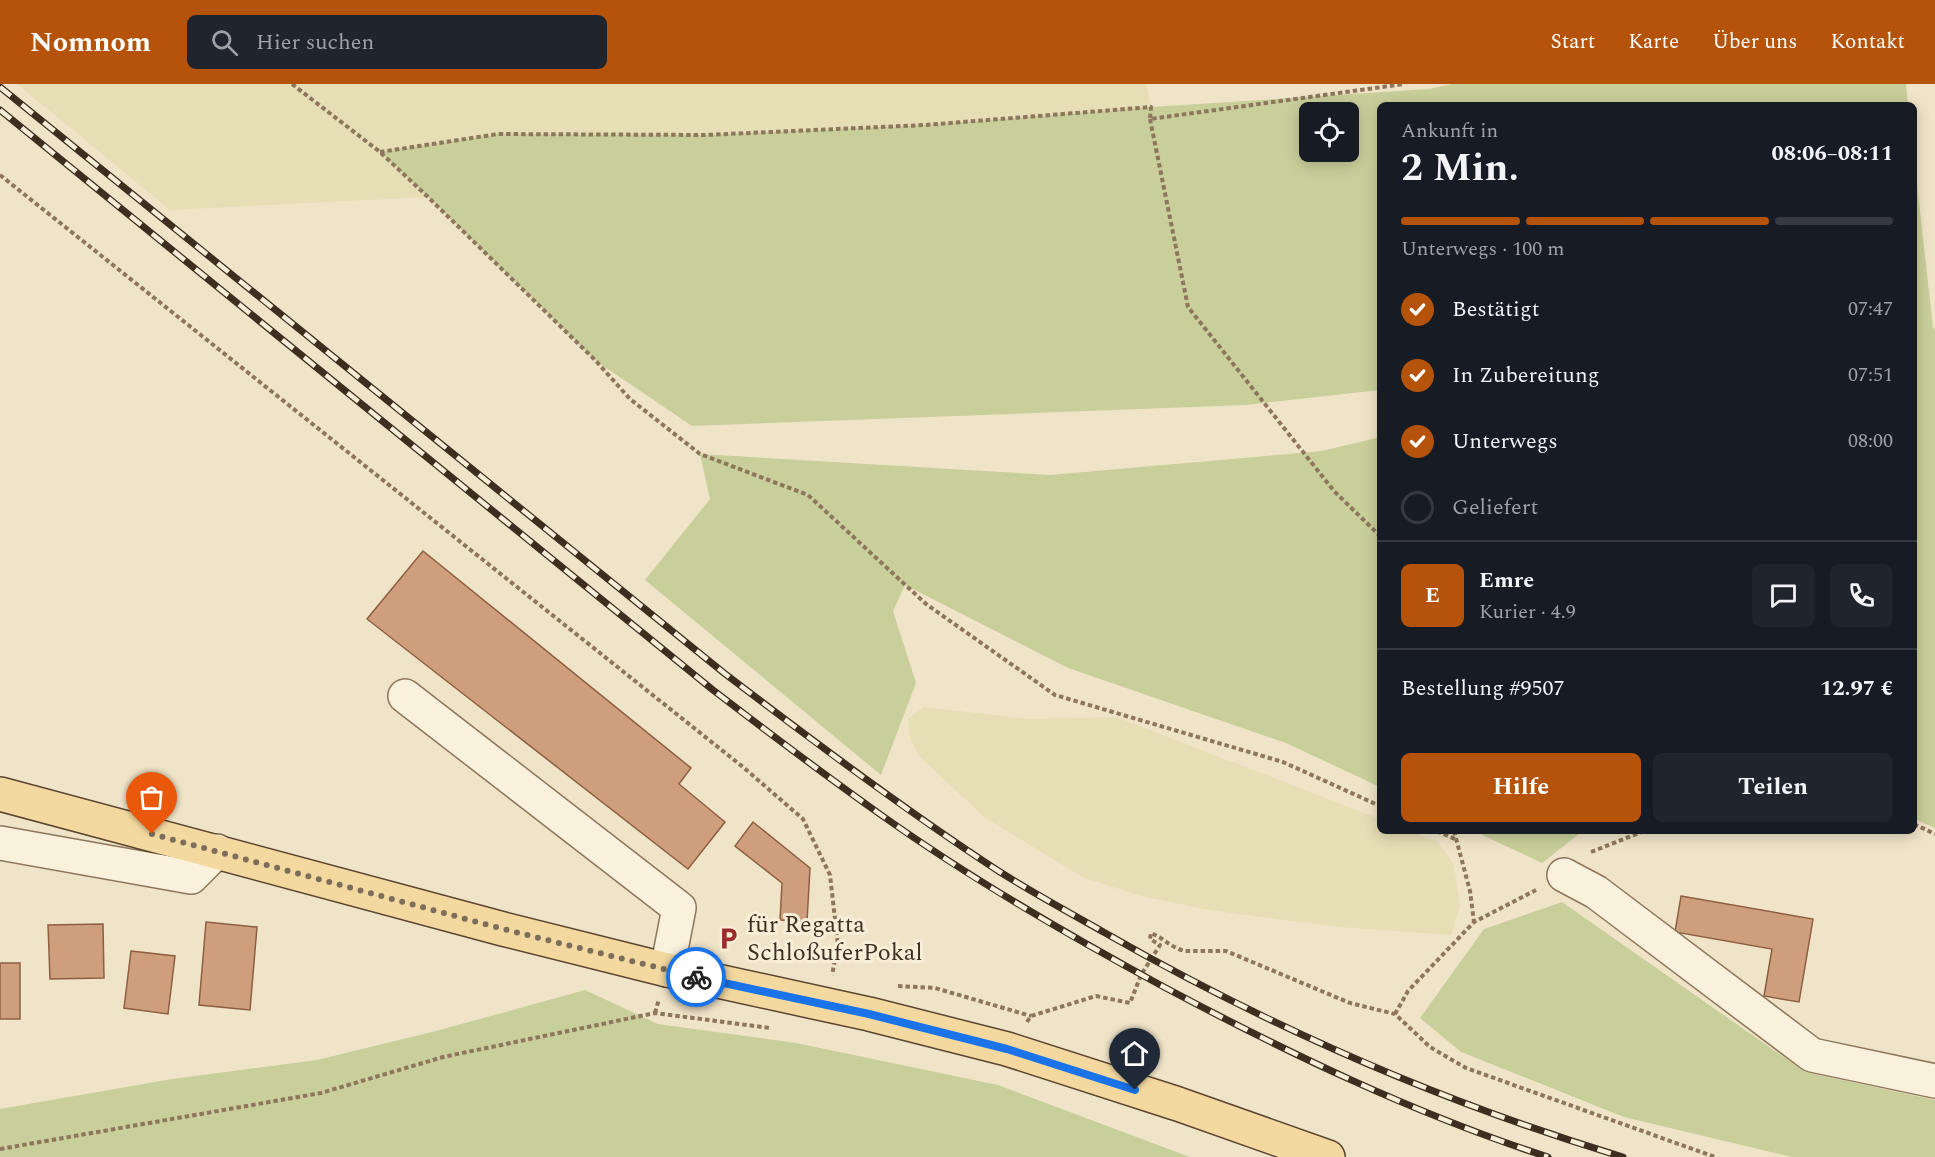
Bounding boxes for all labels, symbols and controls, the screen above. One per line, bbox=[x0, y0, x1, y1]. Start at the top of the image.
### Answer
search box bbox=[187, 15, 607, 69]
text: Nomnom bbox=[30, 21, 151, 64]
icon: search bbox=[208, 26, 241, 59]
text: Hier suchen bbox=[256, 26, 374, 59]
text: Start bbox=[1550, 26, 1595, 58]
text: Karte bbox=[1628, 26, 1679, 58]
text: Über uns bbox=[1712, 26, 1797, 58]
text: Kontakt bbox=[1830, 26, 1905, 58]
map controls bbox=[1299, 102, 1359, 162]
button: locate bbox=[1299, 102, 1359, 162]
text: Ankunft in bbox=[1401, 116, 1498, 146]
text: 08:06–08:11 bbox=[1771, 137, 1893, 170]
text: 2 Min. bbox=[1401, 139, 1519, 198]
text: Unterwegs · 100 m bbox=[1401, 234, 1564, 264]
icon: check bbox=[1401, 293, 1434, 326]
text: Bestätigt bbox=[1452, 293, 1540, 326]
text: 07:47 bbox=[1848, 294, 1893, 324]
icon: check bbox=[1401, 359, 1434, 392]
text: In Zubereitung bbox=[1452, 359, 1600, 392]
text: 07:51 bbox=[1848, 360, 1893, 390]
icon: check bbox=[1401, 425, 1434, 458]
text: Unterwegs bbox=[1452, 425, 1558, 458]
text: 08:00 bbox=[1848, 426, 1893, 456]
text: Geliefert bbox=[1452, 491, 1538, 524]
text: Emre bbox=[1479, 564, 1534, 597]
button: chat bbox=[1752, 564, 1815, 627]
button: phone bbox=[1830, 564, 1893, 627]
text: E bbox=[1425, 579, 1440, 612]
text: Kurier · 4.9 bbox=[1479, 597, 1576, 627]
text: Bestellung #9507 bbox=[1401, 672, 1565, 705]
text: 12.97 € bbox=[1820, 672, 1893, 705]
button: Hilfe bbox=[1401, 753, 1641, 822]
button: Teilen bbox=[1653, 753, 1893, 822]
pin bbox=[126, 772, 177, 834]
icon: bag bbox=[135, 781, 168, 814]
place label: für Regatta SchloßuferPokal bbox=[747, 907, 923, 971]
parking icon: für Regatta SchloßuferPokal bbox=[716, 926, 742, 952]
courier bbox=[666, 947, 726, 1007]
icon: bike bbox=[680, 961, 713, 994]
pin bbox=[1109, 1028, 1160, 1090]
icon: home bbox=[1118, 1037, 1151, 1070]

